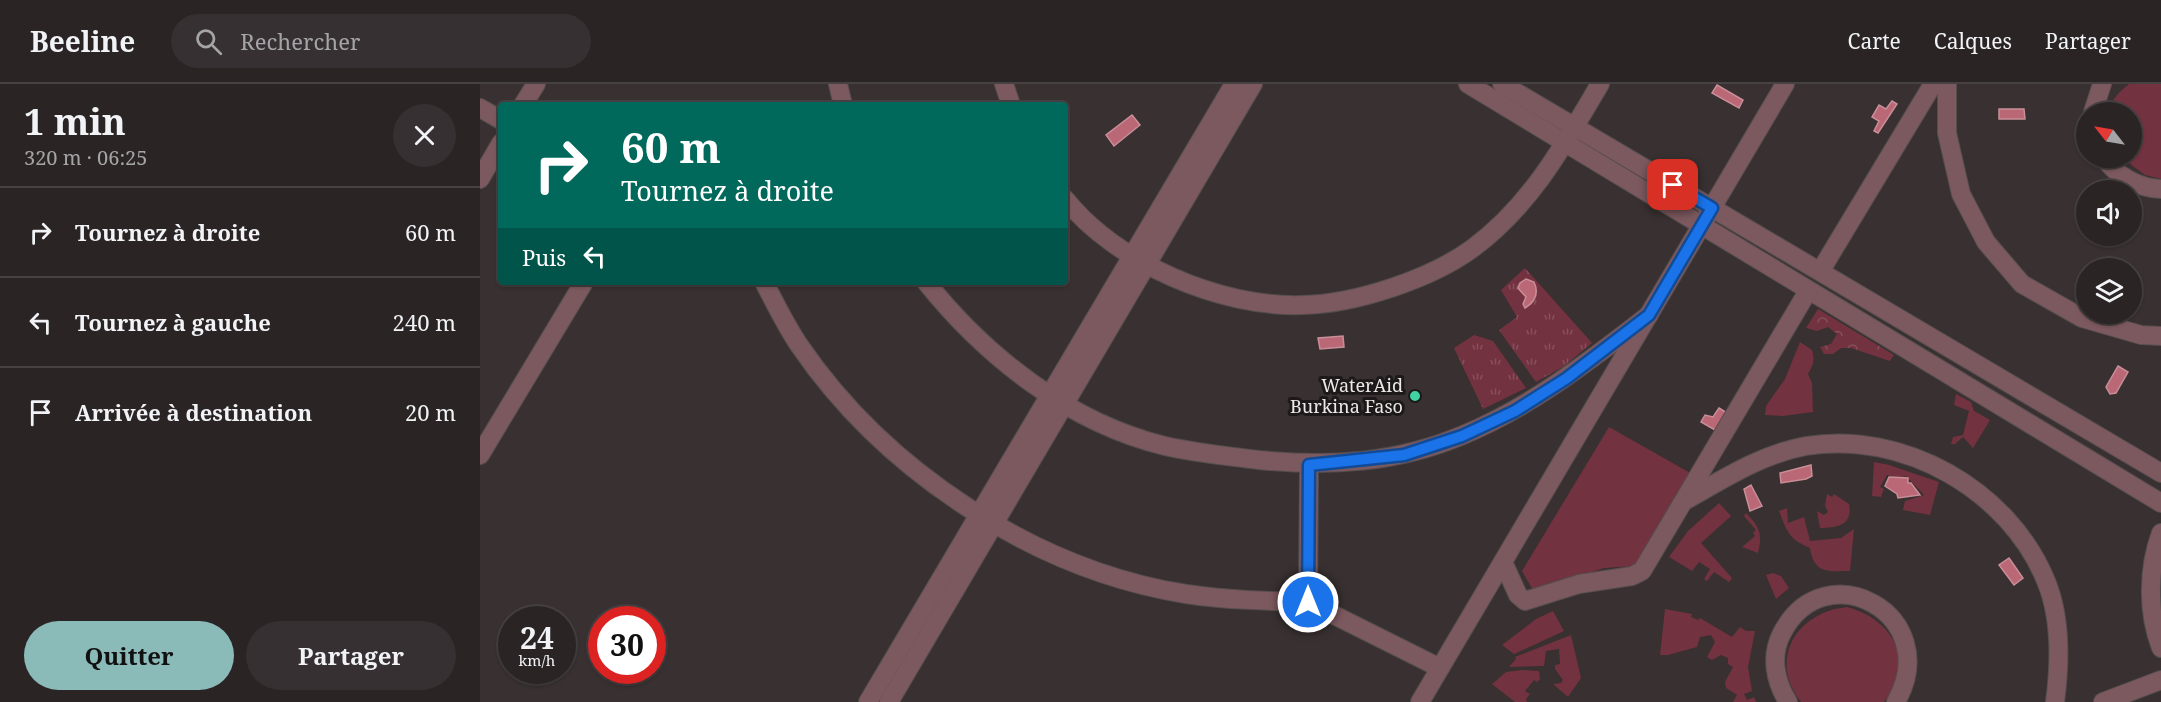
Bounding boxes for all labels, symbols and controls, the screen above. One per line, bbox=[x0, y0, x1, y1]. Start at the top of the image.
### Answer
search box bbox=[171, 14, 591, 68]
text: Beeline bbox=[30, 22, 135, 60]
icon: search bbox=[192, 25, 225, 58]
text: Rechercher bbox=[240, 26, 360, 56]
text: Carte bbox=[1848, 27, 1901, 55]
text: Calques bbox=[1934, 27, 2012, 55]
text: Partager bbox=[2045, 27, 2131, 55]
text: 1 min bbox=[24, 97, 126, 146]
north arrow bbox=[2076, 102, 2142, 168]
map controls bbox=[2076, 102, 2142, 324]
button: close bbox=[393, 104, 456, 167]
text: 60 m bbox=[621, 118, 721, 175]
icon: right bbox=[522, 126, 600, 204]
text: 320 m · 06:25 bbox=[24, 144, 147, 171]
pin bbox=[1647, 159, 1698, 210]
icon: arrive bbox=[1656, 168, 1689, 201]
text: Tournez à droite bbox=[621, 172, 834, 209]
button: sound bbox=[2076, 180, 2142, 246]
icon: right bbox=[24, 216, 57, 249]
text: Tournez à droite bbox=[75, 217, 260, 247]
text: 60 m bbox=[405, 217, 456, 247]
icon: left bbox=[578, 240, 611, 273]
text: Puis bbox=[522, 242, 566, 272]
button: layers bbox=[2076, 258, 2142, 324]
icon: left bbox=[24, 306, 57, 339]
text: Tournez à gauche bbox=[75, 307, 271, 337]
text: 240 m bbox=[393, 307, 456, 337]
place label: WaterAid Burkina Faso bbox=[1290, 373, 1403, 418]
marker: WaterAid Burkina Faso bbox=[1408, 389, 1422, 403]
icon: arrive bbox=[24, 396, 57, 429]
text: Arrivée à destination bbox=[75, 397, 312, 427]
text: 20 m bbox=[405, 397, 456, 427]
position arrow bbox=[1276, 570, 1340, 634]
speed limit sign: 30 bbox=[588, 606, 666, 684]
text: 24 bbox=[520, 617, 554, 658]
button: Quitter bbox=[24, 621, 234, 690]
button: Partager bbox=[246, 621, 456, 690]
text: km/h bbox=[519, 650, 555, 670]

